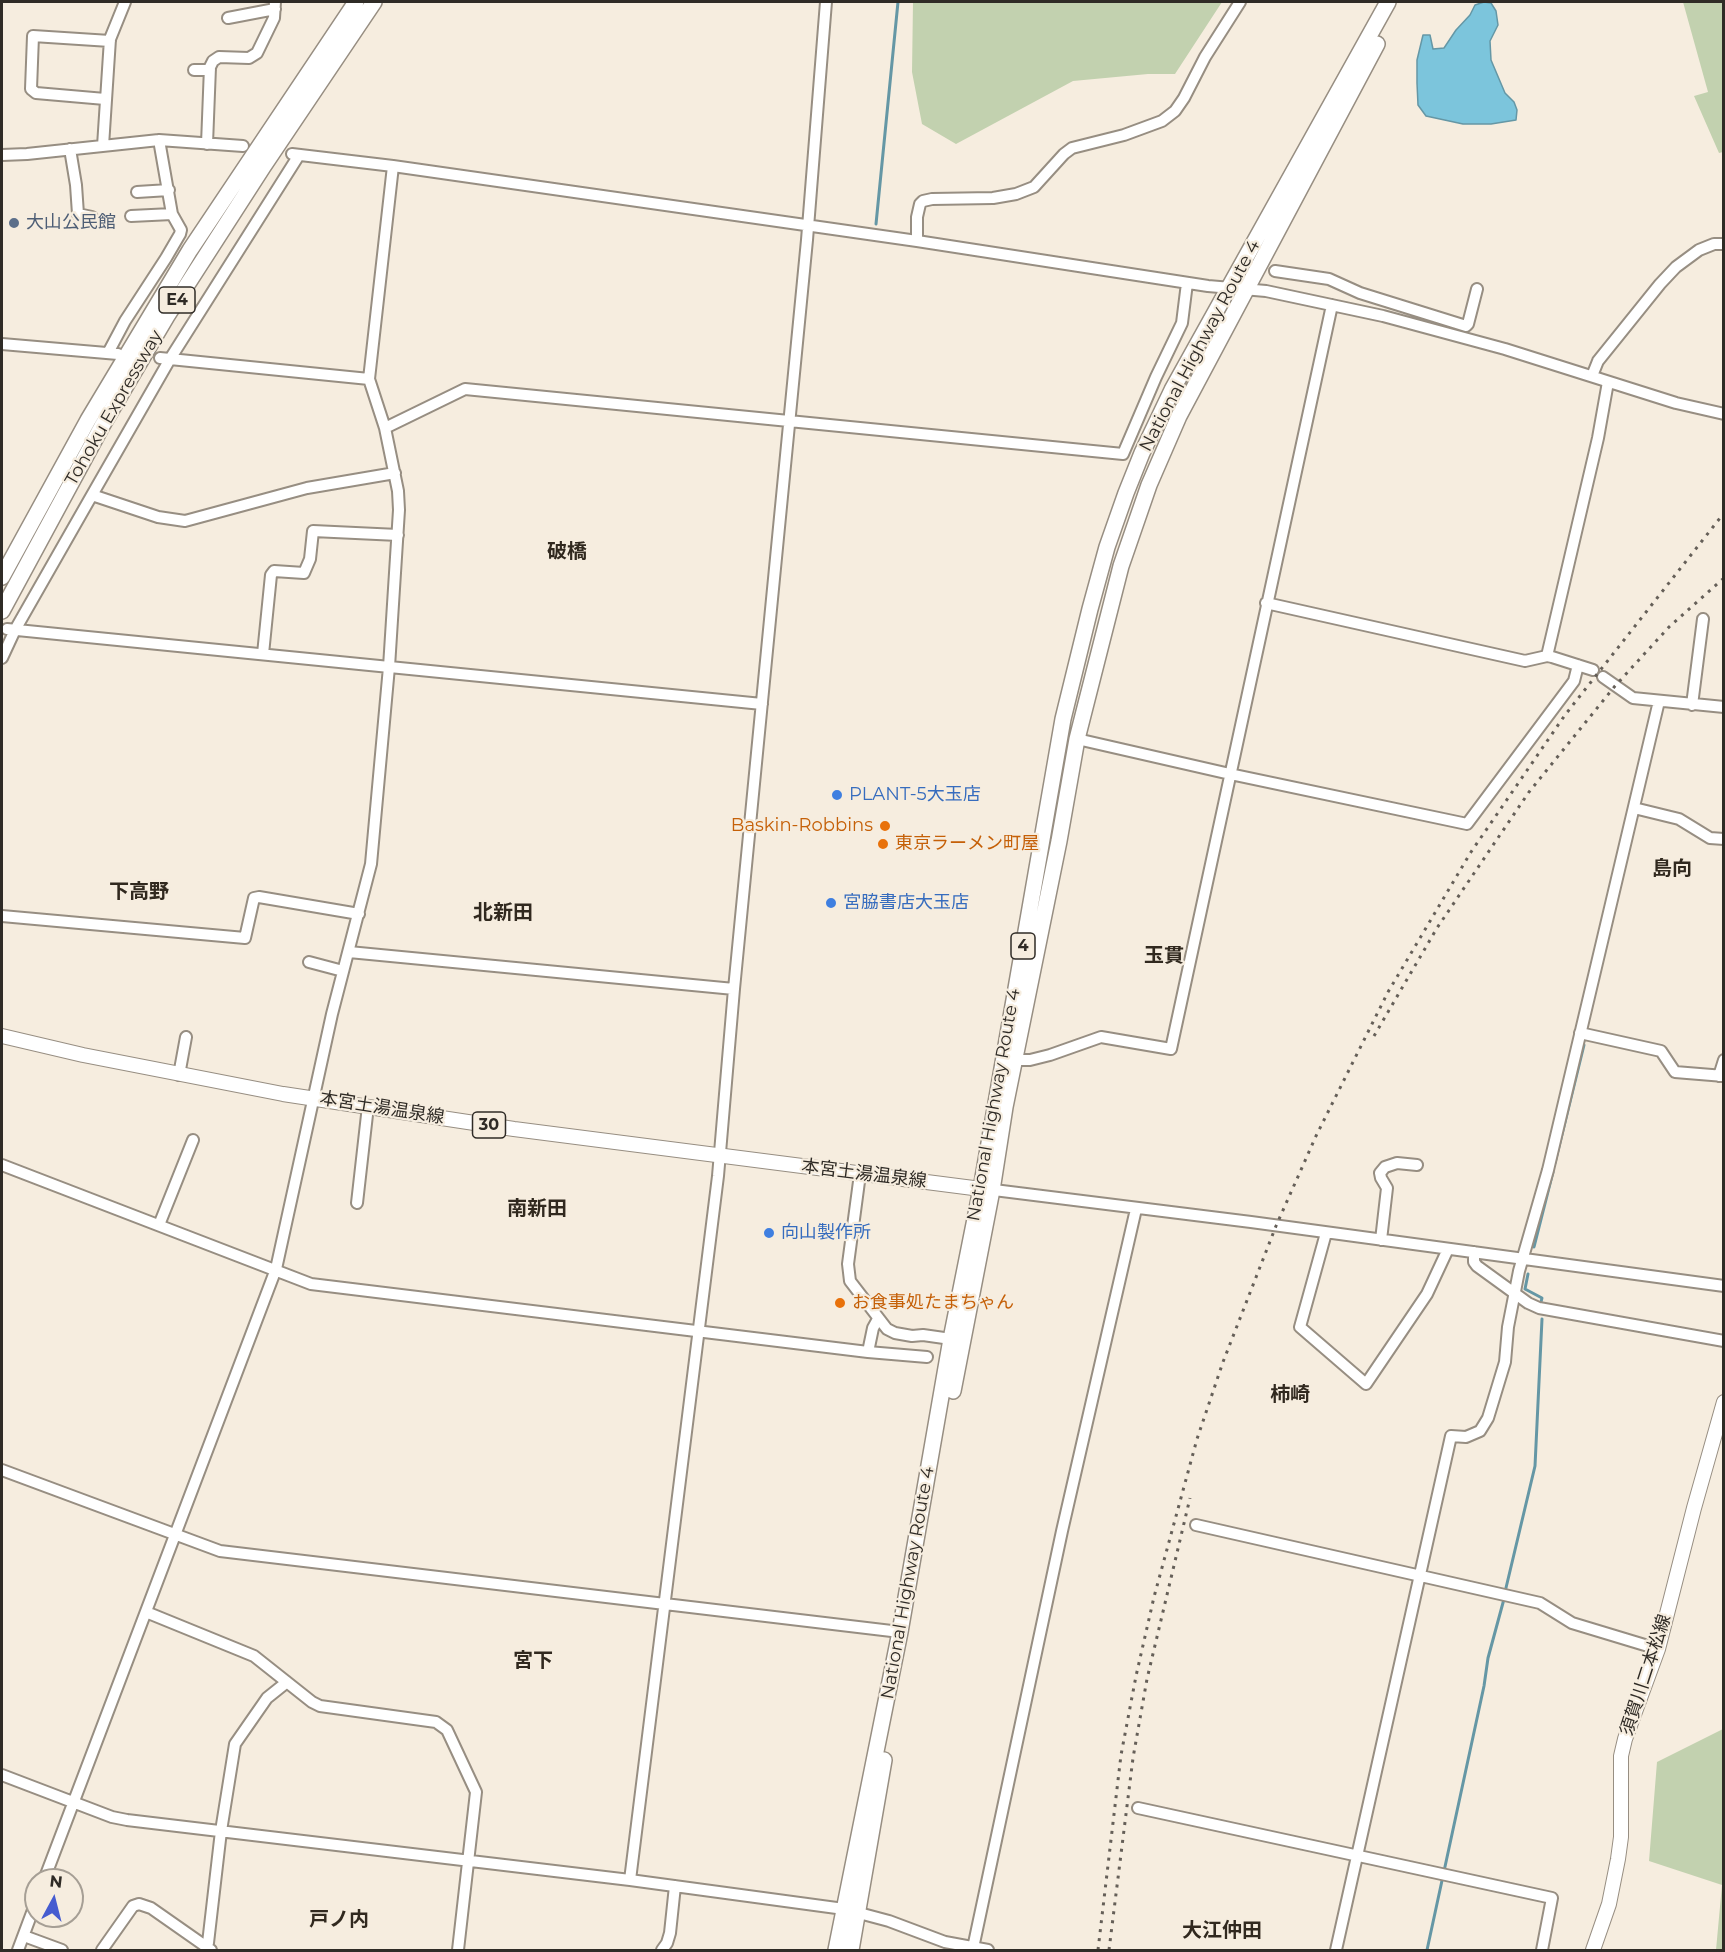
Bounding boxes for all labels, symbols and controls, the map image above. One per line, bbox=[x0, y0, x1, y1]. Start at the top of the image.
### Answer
place label: 大山公民館 bbox=[26, 212, 116, 234]
marker: 大山公民館 bbox=[7, 216, 21, 230]
street label: National Highway Route 4 bbox=[1135, 237, 1265, 455]
road number: E4 bbox=[159, 287, 195, 313]
street label: Tohoku Expressway bbox=[61, 326, 167, 490]
district label: 破橋 bbox=[547, 540, 587, 564]
place label: PLANT-5大玉店 bbox=[849, 784, 981, 806]
marker: PLANT-5大玉店 bbox=[830, 788, 844, 802]
place label: Baskin-Robbins bbox=[731, 815, 873, 837]
marker: Baskin-Robbins bbox=[878, 819, 892, 833]
place label: 東京ラーメン町屋 bbox=[895, 833, 1039, 855]
marker: 東京ラーメン町屋 bbox=[876, 837, 890, 851]
district label: 島向 bbox=[1652, 857, 1692, 881]
district label: 下高野 bbox=[109, 880, 169, 904]
place label: 宮脇書店大玉店 bbox=[843, 892, 969, 914]
marker: 宮脇書店大玉店 bbox=[824, 896, 838, 910]
district label: 北新田 bbox=[473, 901, 533, 925]
road number: 4 bbox=[1011, 933, 1035, 959]
district label: 玉貫 bbox=[1144, 944, 1184, 968]
street label: National Highway Route 4 bbox=[963, 987, 1025, 1223]
street label: 本宮土湯温泉線 bbox=[318, 1087, 446, 1129]
road number: 30 bbox=[472, 1112, 506, 1138]
street label: 本宮土湯温泉線 bbox=[800, 1156, 928, 1192]
district label: 南新田 bbox=[507, 1197, 567, 1221]
place label: 向山製作所 bbox=[781, 1222, 871, 1244]
marker: 向山製作所 bbox=[762, 1226, 776, 1240]
place label: お食事処たまちゃん bbox=[852, 1292, 1014, 1314]
marker: お食事処たまちゃん bbox=[833, 1296, 847, 1310]
district label: 柿崎 bbox=[1270, 1383, 1310, 1407]
street label: National Highway Route 4 bbox=[877, 1465, 939, 1701]
street label: 須賀川二本松線 bbox=[1616, 1612, 1676, 1738]
district label: 宮下 bbox=[513, 1649, 553, 1673]
north arrow bbox=[24, 1868, 84, 1928]
text: N bbox=[48, 1871, 64, 1892]
district label: 戸ノ内 bbox=[309, 1908, 369, 1932]
district label: 大江仲田 bbox=[1182, 1919, 1262, 1943]

